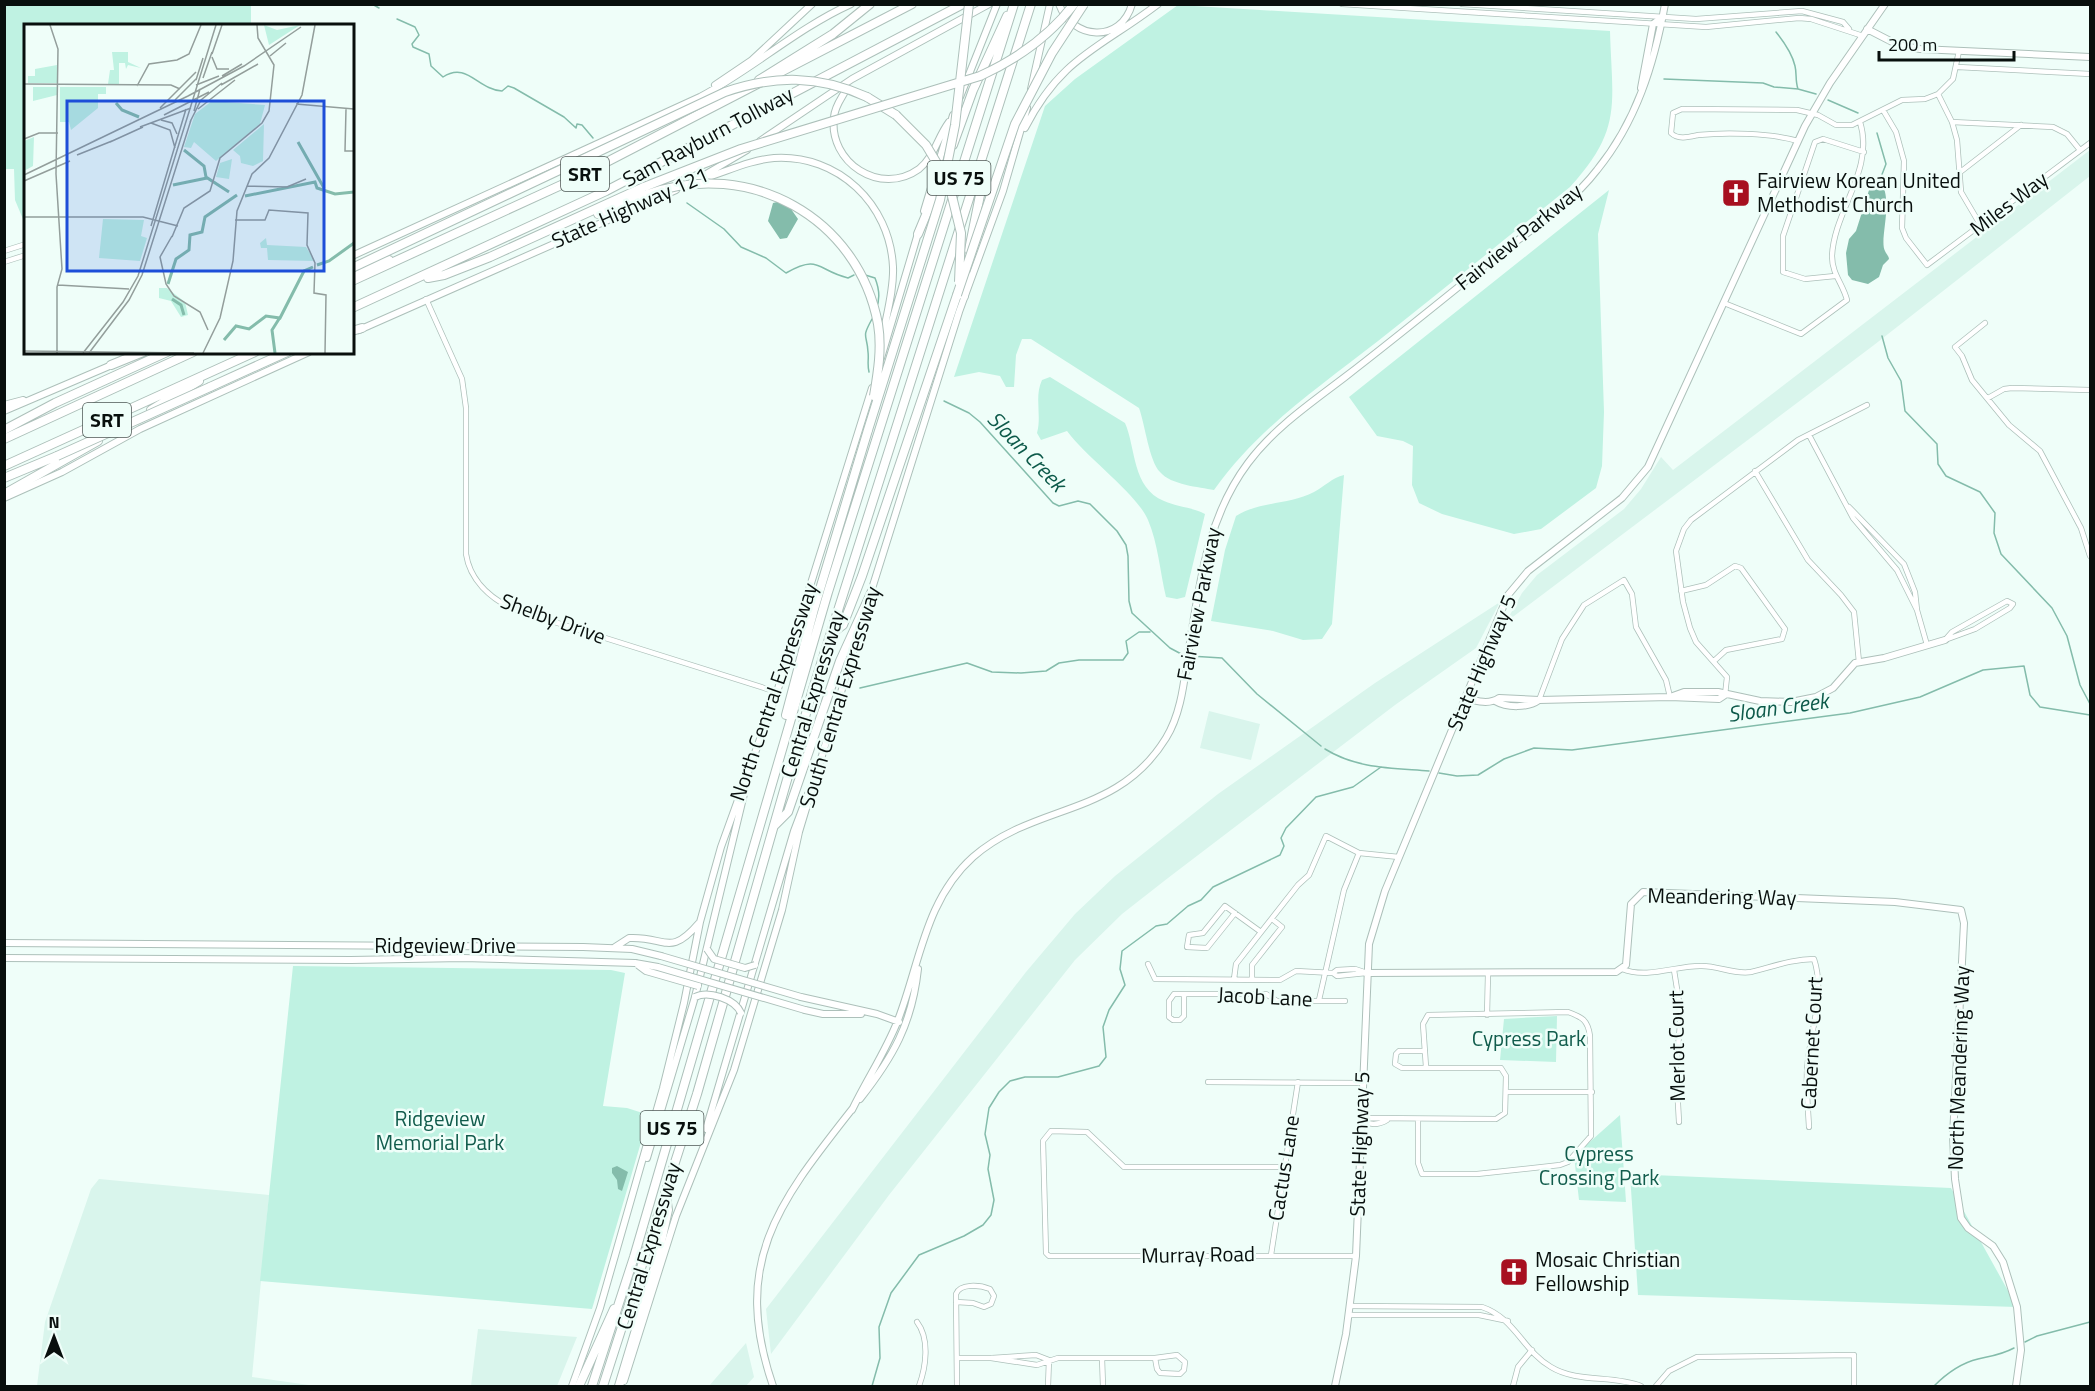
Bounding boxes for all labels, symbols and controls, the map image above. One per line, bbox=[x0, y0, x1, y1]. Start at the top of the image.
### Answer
inset map bbox=[24, 24, 354, 354]
scale bar bbox=[1879, 24, 2014, 62]
text: 200 m bbox=[1888, 31, 1937, 58]
street label: Sam Rayburn Tollway bbox=[616, 78, 799, 195]
road number: SRT bbox=[561, 157, 609, 191]
street label: State Highway 121 bbox=[546, 158, 713, 256]
road number: US 75 bbox=[928, 161, 990, 195]
street label: Miles Way bbox=[1962, 163, 2054, 243]
place label: Fairview Korean United Methodist Church bbox=[1757, 164, 1961, 220]
street label: Fairview Parkway bbox=[1448, 175, 1589, 297]
church icon: Fairview Korean United Methodist Church bbox=[1720, 177, 1752, 209]
road number: SRT bbox=[83, 403, 131, 437]
water label: Sloan Creek bbox=[980, 403, 1076, 501]
street label: Fairview Parkway bbox=[1168, 525, 1229, 683]
street label: North Central Expressway bbox=[725, 580, 823, 804]
street label: South Central Expressway bbox=[790, 582, 888, 812]
street label: Shelby Drive bbox=[496, 584, 610, 652]
street label: State Highway 5 bbox=[1438, 589, 1524, 736]
street label: Central Expressway bbox=[776, 607, 850, 781]
water label: Sloan Creek bbox=[1726, 683, 1833, 731]
street label: Meandering Way bbox=[1647, 879, 1797, 913]
street label: Ridgeview Drive bbox=[374, 929, 516, 961]
street label: North Meandering Way bbox=[1938, 965, 1978, 1171]
street label: Cabernet Court bbox=[1792, 975, 1830, 1110]
street label: Jacob Lane bbox=[1217, 978, 1313, 1014]
street label: Merlot Court bbox=[1659, 989, 1693, 1102]
park label: Cypress Park bbox=[1472, 1022, 1586, 1054]
street label: State Highway 5 bbox=[1340, 1071, 1378, 1217]
park label: Ridgeview Memorial Park bbox=[376, 1102, 504, 1158]
road number: US 75 bbox=[640, 1111, 704, 1145]
street label: Cactus Lane bbox=[1259, 1113, 1307, 1223]
park label: Cypress Crossing Park bbox=[1539, 1137, 1659, 1193]
street label: Central Expressway bbox=[607, 1158, 689, 1333]
street label: Murray Road bbox=[1141, 1237, 1255, 1271]
place label: Mosaic Christian Fellowship bbox=[1535, 1243, 1680, 1299]
church icon: Mosaic Christian Fellowship bbox=[1498, 1256, 1530, 1288]
north arrow bbox=[24, 1307, 84, 1367]
text: N bbox=[48, 1310, 60, 1334]

